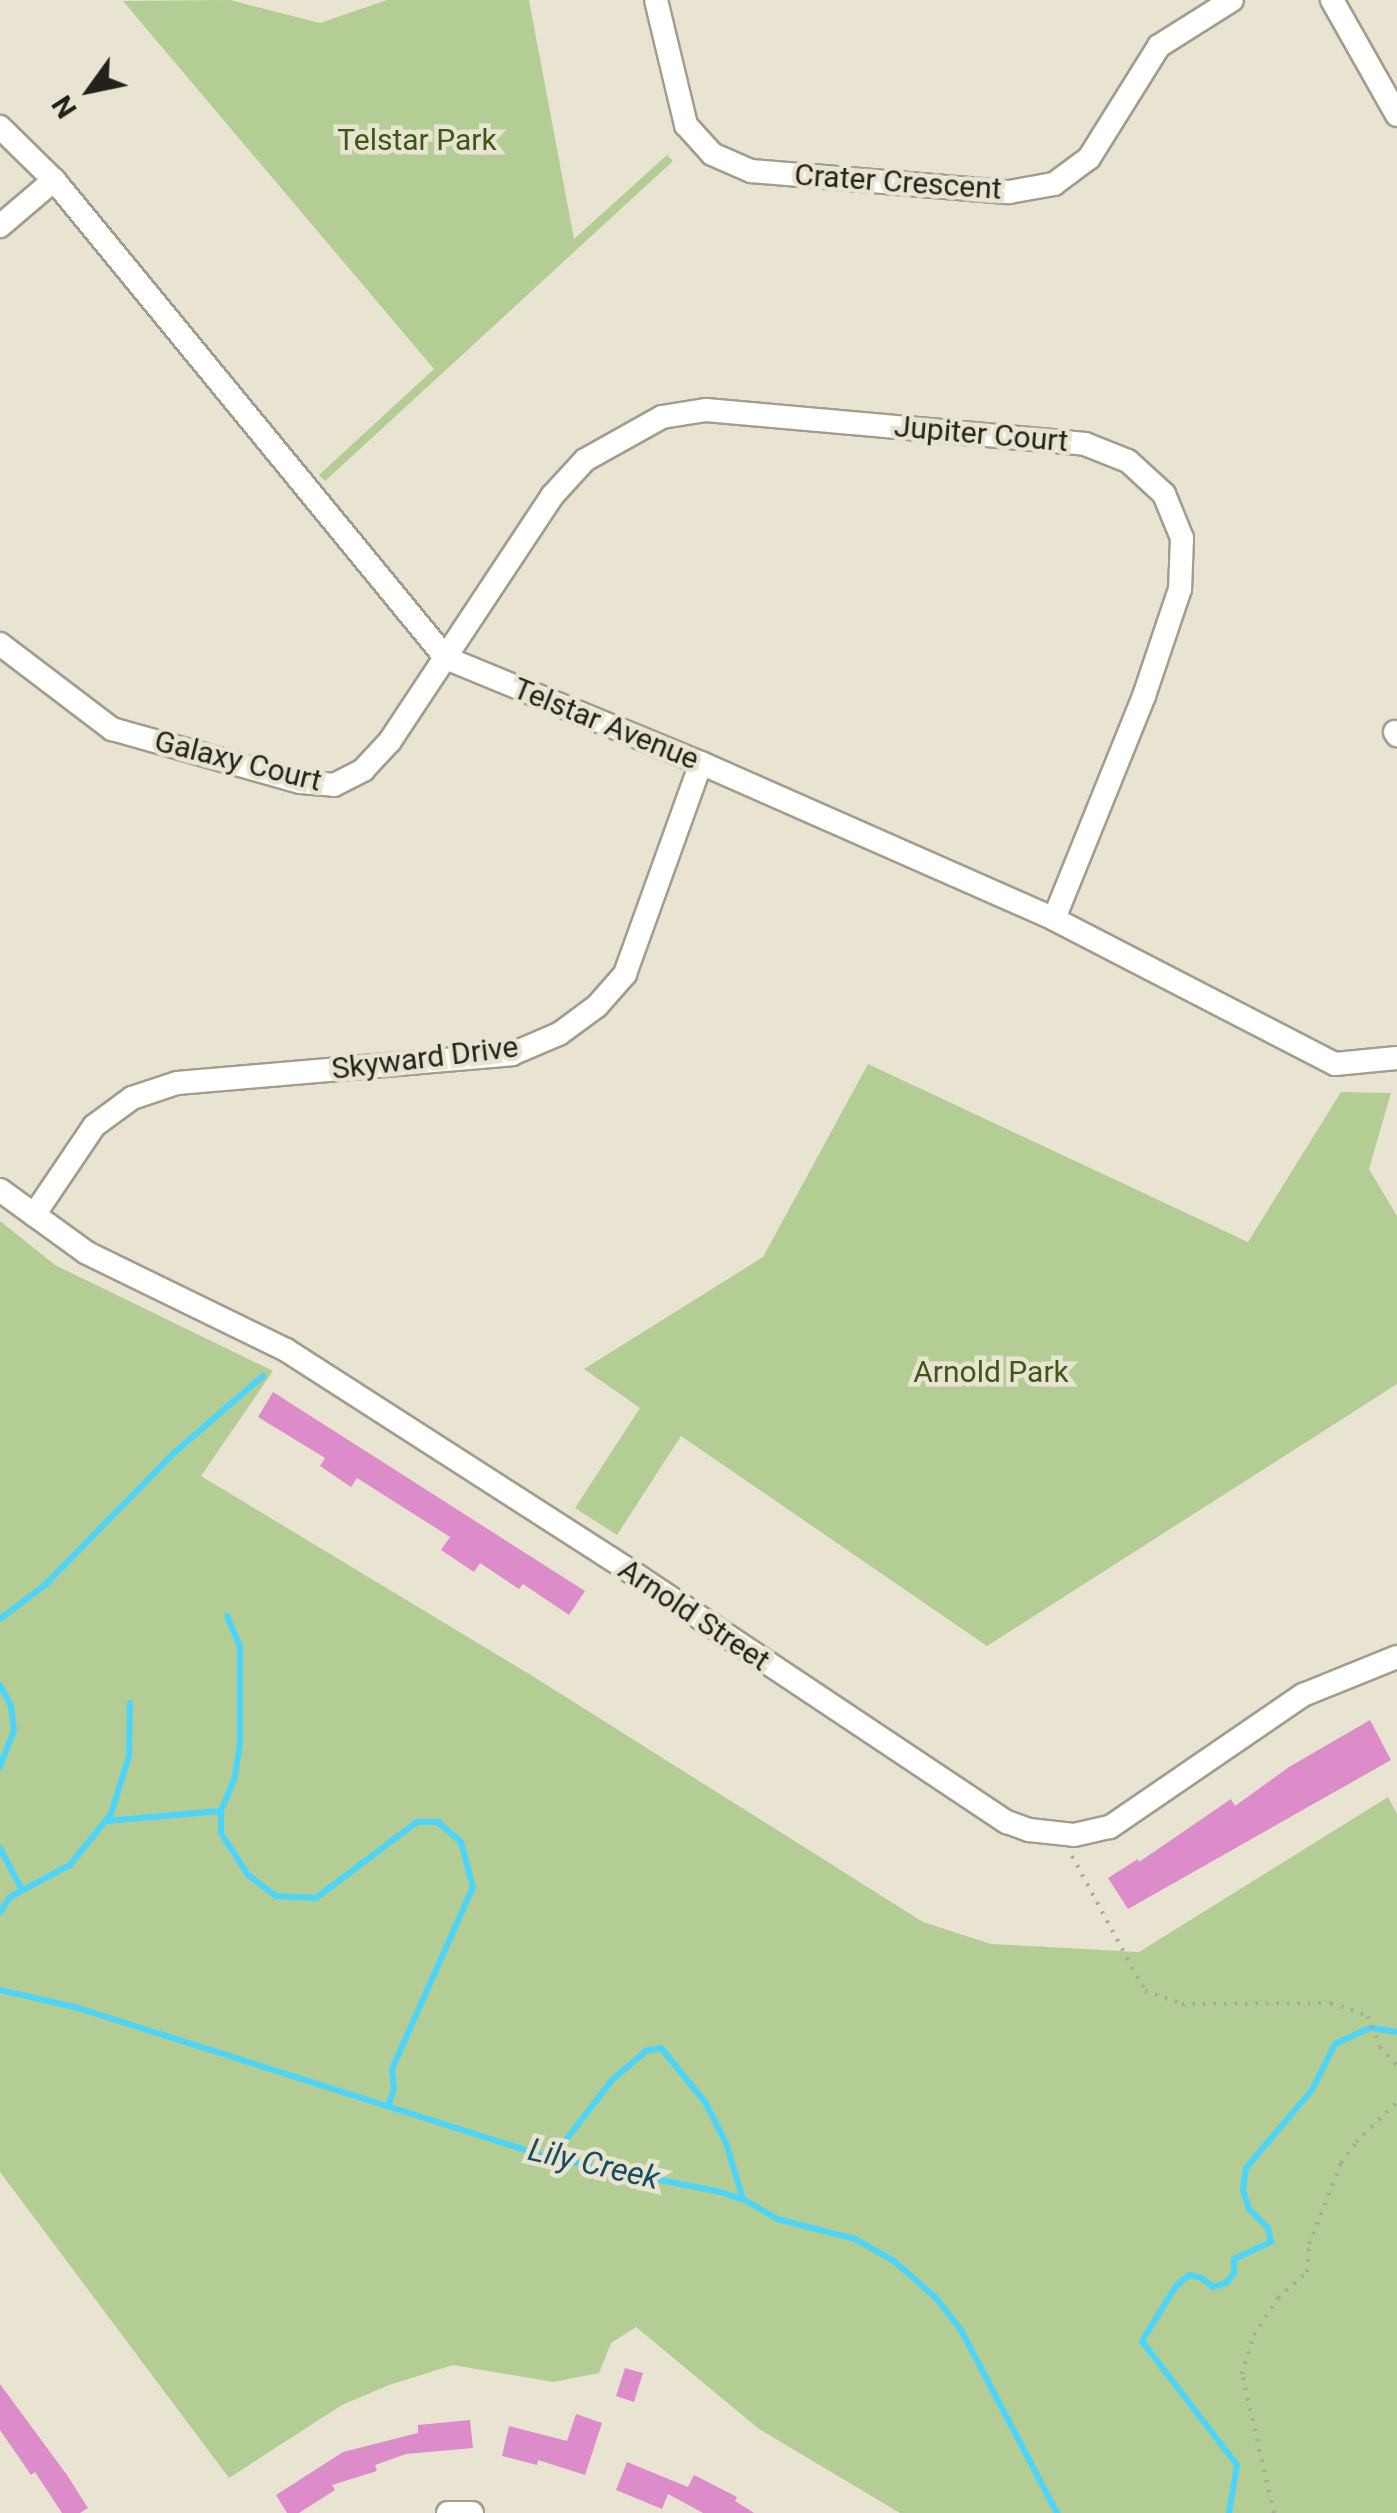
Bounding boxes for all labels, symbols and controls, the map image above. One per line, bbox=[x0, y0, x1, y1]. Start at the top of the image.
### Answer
north arrow bbox=[40, 40, 140, 140]
text: N bbox=[45, 89, 84, 124]
park label: Telstar Park bbox=[337, 122, 497, 158]
street label: Crater Crescent bbox=[793, 157, 1003, 207]
street label: Jupiter Court bbox=[893, 408, 1069, 460]
street label: Telstar Avenue bbox=[508, 670, 704, 778]
street label: Galaxy Court bbox=[151, 723, 325, 799]
street label: Skyward Drive bbox=[330, 1029, 520, 1087]
park label: Arnold Park bbox=[913, 1354, 1069, 1390]
street label: Arnold Street bbox=[612, 1551, 776, 1679]
water label: Lily Creek bbox=[525, 2130, 663, 2198]

